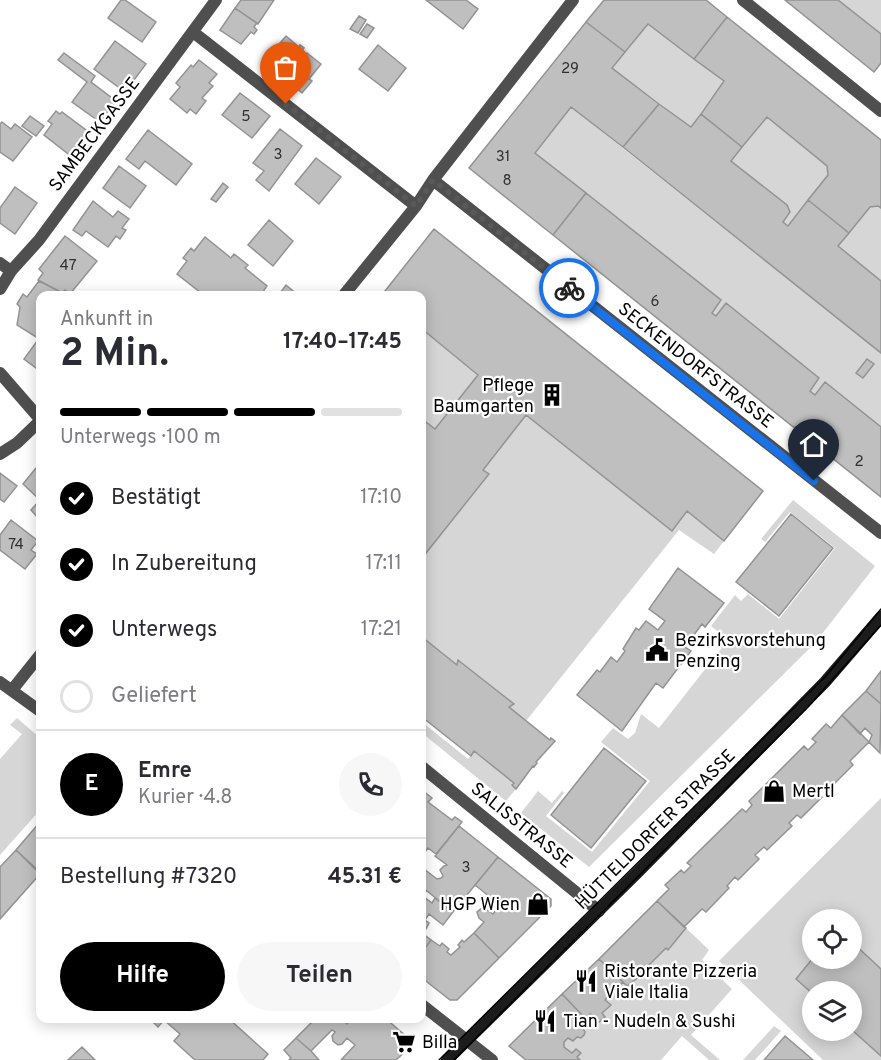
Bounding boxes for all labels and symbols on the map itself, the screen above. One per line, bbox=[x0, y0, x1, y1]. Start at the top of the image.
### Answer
pin bbox=[260, 42, 311, 104]
house number: 29 bbox=[561, 60, 579, 79]
street label: SAMBECKGASSE bbox=[45, 73, 146, 197]
house number: 5 bbox=[241, 108, 251, 127]
house number: 3 bbox=[273, 146, 283, 165]
house number: 31 bbox=[496, 148, 510, 167]
house number: 8 bbox=[502, 172, 512, 191]
house number: 47 bbox=[60, 257, 77, 276]
courier bbox=[539, 258, 599, 318]
house number: 6 bbox=[651, 293, 660, 312]
street label: SECKENDORFSTRASSE bbox=[613, 298, 778, 434]
place label: Pflege Baumgarten bbox=[433, 375, 534, 419]
building icon: Pflege Baumgarten bbox=[539, 382, 565, 408]
pin bbox=[788, 419, 839, 481]
house number: 2 bbox=[854, 453, 864, 472]
house number: 74 bbox=[8, 536, 24, 555]
place label: Bezirksvorstehung Penzing bbox=[675, 630, 826, 674]
public building icon: Bezirksvorstehung Penzing bbox=[644, 637, 670, 663]
street label: HÜTTELDORFER STRASSE bbox=[570, 744, 741, 915]
street label: SALISSTRASSE bbox=[465, 778, 577, 874]
shop icon: Mertl bbox=[761, 778, 787, 804]
place label: Mertl bbox=[792, 781, 835, 804]
house number: 3 bbox=[461, 859, 471, 878]
shop icon: HGP Wien bbox=[525, 891, 551, 917]
place label: HGP Wien bbox=[440, 894, 520, 917]
place label: Ristorante Pizzeria Viale Italia bbox=[604, 961, 757, 1005]
restaurant icon: Ristorante Pizzeria Viale Italia bbox=[573, 968, 599, 994]
restaurant icon: Tian - Nudeln & Sushi bbox=[532, 1008, 558, 1034]
place label: Tian - Nudeln & Sushi bbox=[563, 1011, 736, 1034]
supermarket icon: Billa bbox=[391, 1029, 417, 1055]
place label: Billa bbox=[422, 1032, 457, 1055]

